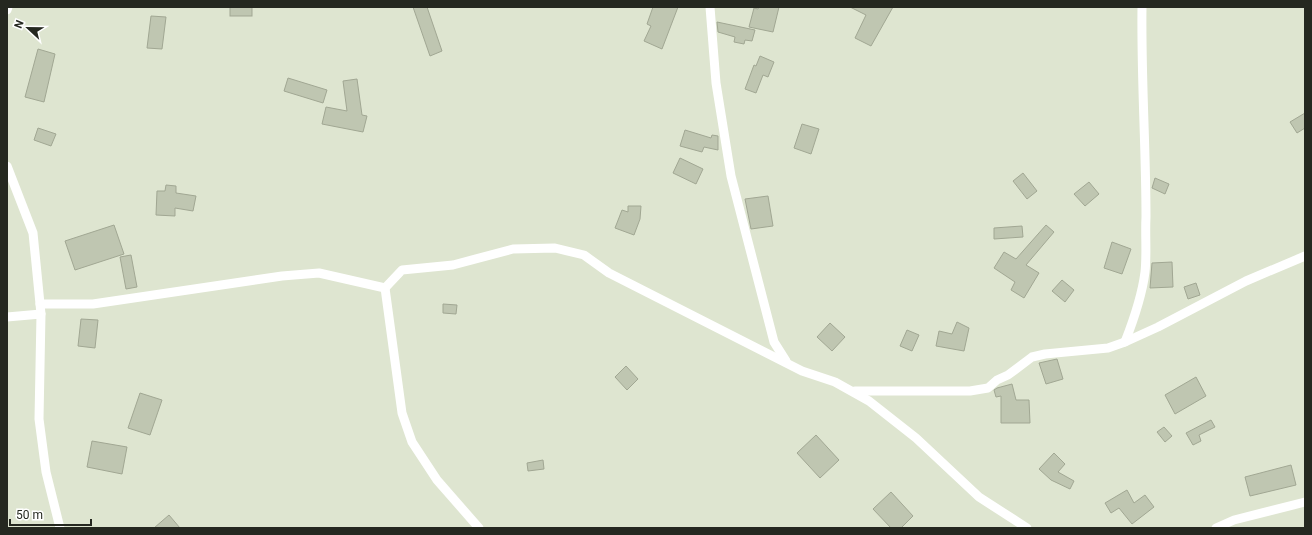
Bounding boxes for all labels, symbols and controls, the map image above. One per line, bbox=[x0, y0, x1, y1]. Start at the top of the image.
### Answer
north arrow bbox=[8, 8, 48, 48]
text: N bbox=[12, 18, 27, 30]
scale bar bbox=[10, 501, 91, 527]
text: 50 m bbox=[16, 508, 43, 522]

